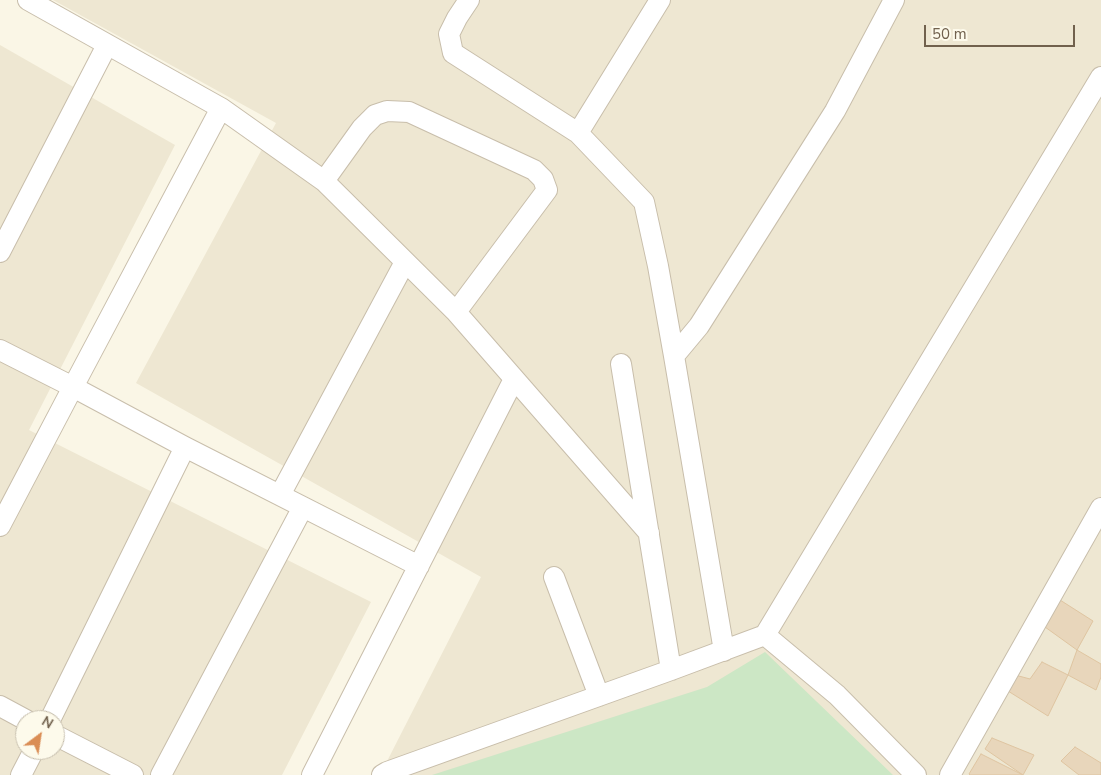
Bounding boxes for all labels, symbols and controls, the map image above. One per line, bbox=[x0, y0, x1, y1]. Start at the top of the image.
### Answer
scale bar bbox=[926, 15, 1077, 47]
text: 50 m bbox=[932, 24, 967, 44]
north arrow bbox=[15, 710, 65, 760]
text: N bbox=[38, 712, 57, 733]

